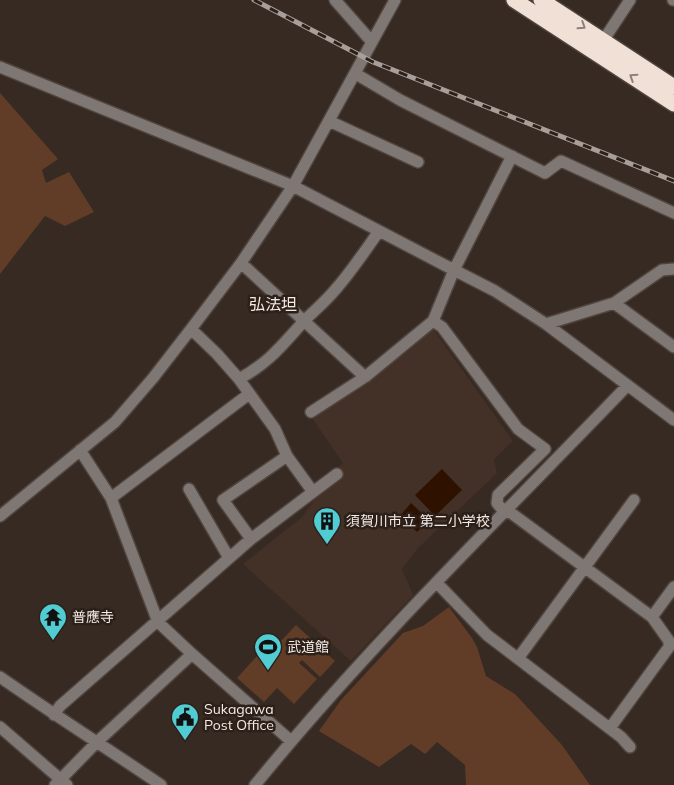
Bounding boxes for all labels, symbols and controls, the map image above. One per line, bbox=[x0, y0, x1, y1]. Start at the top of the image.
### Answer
one-way arrow bbox=[576, 20, 585, 30]
one-way arrow bbox=[630, 74, 639, 84]
district label: 弘法坦 bbox=[249, 294, 297, 314]
building icon: 須賀川市立 第二小学校 bbox=[312, 506, 342, 545]
place label: 須賀川市立 第二小学校 bbox=[346, 512, 490, 530]
temple icon: 普應寺 bbox=[38, 602, 68, 641]
place label: 普應寺 bbox=[72, 608, 114, 626]
sports icon: 武道館 bbox=[253, 632, 283, 671]
place label: 武道館 bbox=[287, 638, 329, 656]
place label: Sukagawa Post Office bbox=[204, 700, 274, 734]
public building icon: Sukagawa Post Office bbox=[170, 702, 200, 741]

